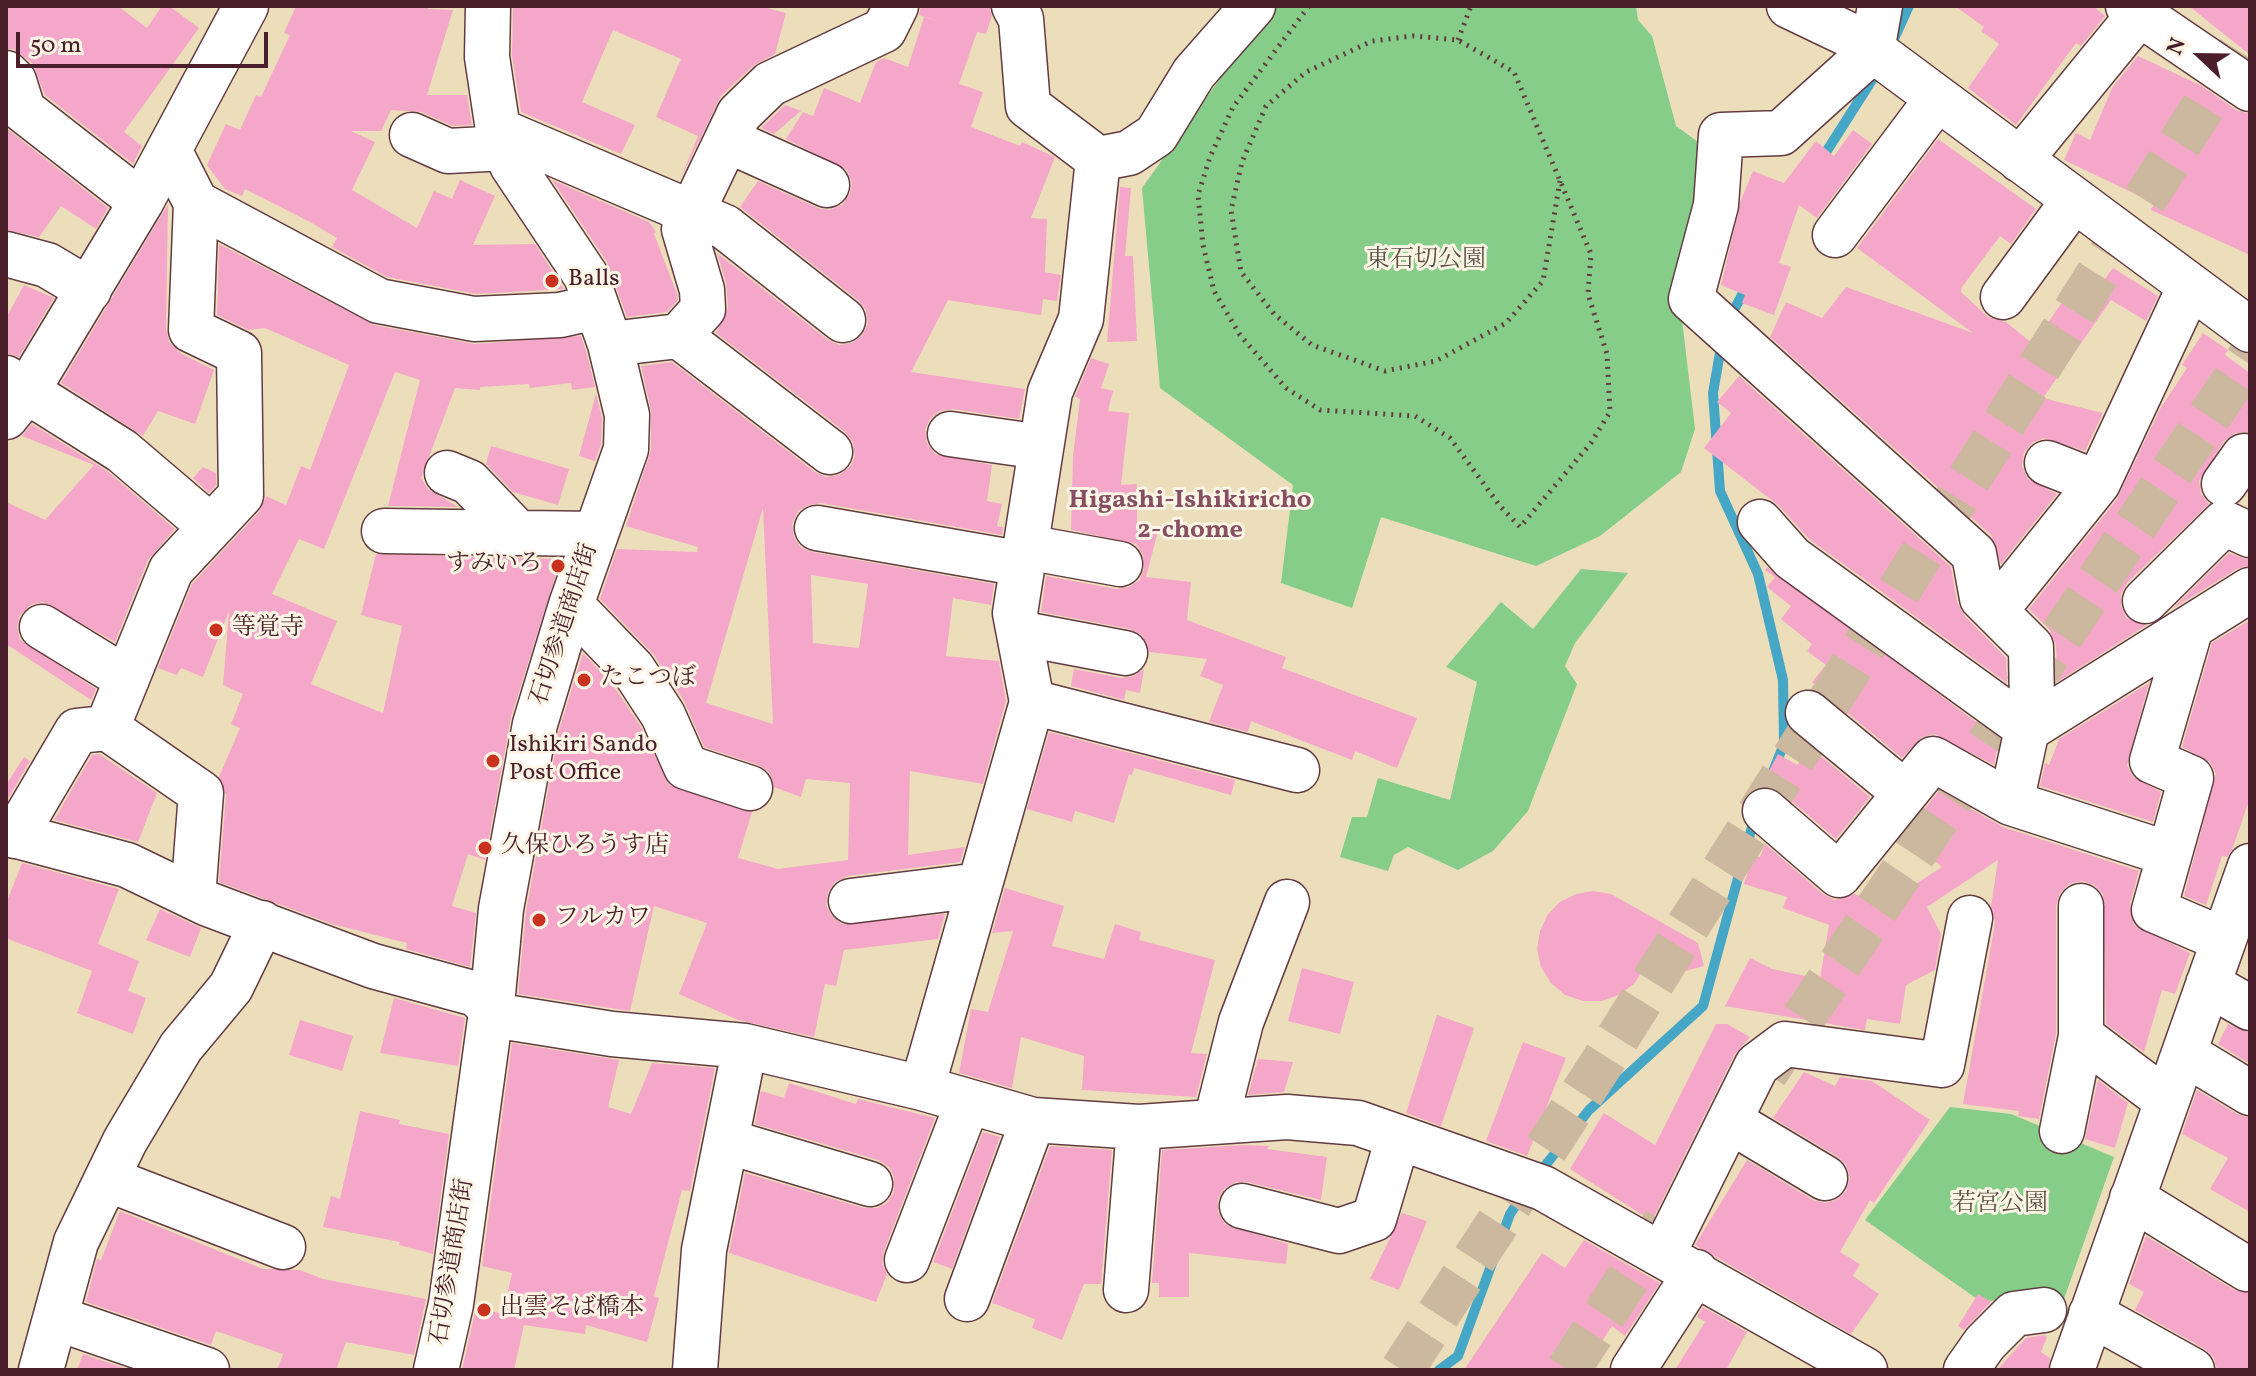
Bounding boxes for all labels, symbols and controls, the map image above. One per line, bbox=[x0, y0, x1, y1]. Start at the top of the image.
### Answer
scale bar bbox=[20, 16, 272, 66]
north arrow bbox=[2160, 16, 2240, 96]
text: 50 m bbox=[30, 29, 82, 63]
text: N bbox=[2160, 34, 2195, 60]
park label: 東石切公園 bbox=[1366, 248, 1486, 276]
place label: Balls bbox=[568, 267, 620, 295]
marker: Balls bbox=[543, 272, 561, 290]
district label: Higashi-Ishikiricho 2-chome bbox=[1068, 486, 1312, 548]
street label: 石切参道商店街 bbox=[526, 541, 606, 709]
place label: すみいろ bbox=[446, 552, 542, 580]
marker: すみいろ bbox=[549, 557, 567, 575]
place label: 等覚寺 bbox=[232, 616, 304, 644]
marker: 等覚寺 bbox=[207, 621, 225, 639]
place label: たこつぼ bbox=[600, 666, 696, 694]
marker: たこつぼ bbox=[575, 671, 593, 689]
place label: Ishikiri Sando Post Office bbox=[509, 733, 658, 789]
marker: Ishikiri Sando Post Office bbox=[484, 752, 502, 770]
place label: 久保ひろうす店 bbox=[501, 834, 669, 862]
marker: 久保ひろうす店 bbox=[476, 839, 494, 857]
place label: フルカワ bbox=[555, 906, 651, 934]
marker: フルカワ bbox=[530, 911, 548, 929]
street label: 石切参道商店街 bbox=[427, 1177, 481, 1347]
park label: 若宮公園 bbox=[1952, 1192, 2048, 1220]
place label: 出雲そば橋本 bbox=[500, 1296, 644, 1324]
marker: 出雲そば橋本 bbox=[475, 1301, 493, 1319]

